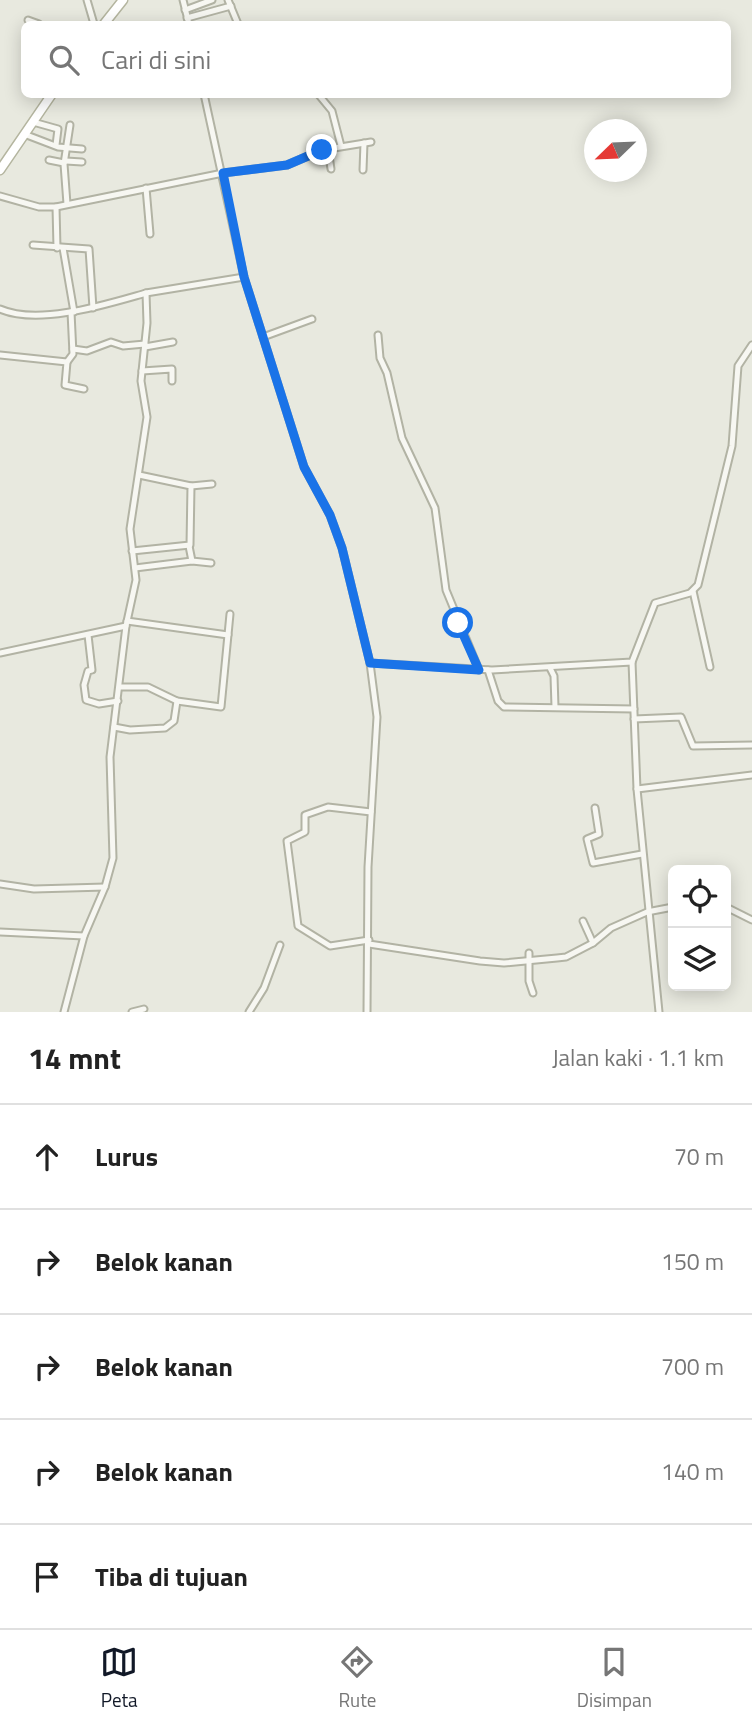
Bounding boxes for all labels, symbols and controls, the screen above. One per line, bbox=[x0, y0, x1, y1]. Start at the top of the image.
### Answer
search box bbox=[21, 21, 731, 98]
text: Cari di sini bbox=[101, 40, 211, 79]
icon: search bbox=[45, 41, 83, 79]
north arrow bbox=[584, 119, 647, 182]
route end bbox=[306, 134, 337, 165]
route start bbox=[442, 607, 473, 638]
map controls bbox=[668, 865, 731, 991]
button: locate bbox=[668, 865, 731, 928]
button: layers bbox=[668, 928, 731, 991]
text: 14 mnt bbox=[28, 1035, 121, 1081]
text: Jalan kaki · 1.1 km bbox=[552, 1040, 724, 1075]
text: Lurus bbox=[95, 1137, 158, 1176]
icon: ahead bbox=[28, 1138, 66, 1176]
text: 70 m bbox=[674, 1139, 724, 1174]
text: Belok kanan bbox=[95, 1242, 233, 1281]
icon: right bbox=[28, 1243, 66, 1281]
text: 150 m bbox=[661, 1244, 724, 1279]
text: Belok kanan bbox=[95, 1347, 233, 1386]
icon: right bbox=[28, 1348, 66, 1386]
text: 700 m bbox=[661, 1349, 724, 1384]
text: Belok kanan bbox=[95, 1452, 233, 1491]
icon: right bbox=[28, 1453, 66, 1491]
text: 140 m bbox=[661, 1454, 724, 1489]
text: Tiba di tujuan bbox=[95, 1557, 248, 1596]
icon: arrive bbox=[28, 1558, 66, 1596]
tab: Peta bbox=[100, 1643, 138, 1714]
tab: Rute bbox=[338, 1643, 376, 1714]
tab: Disimpan bbox=[577, 1643, 652, 1714]

